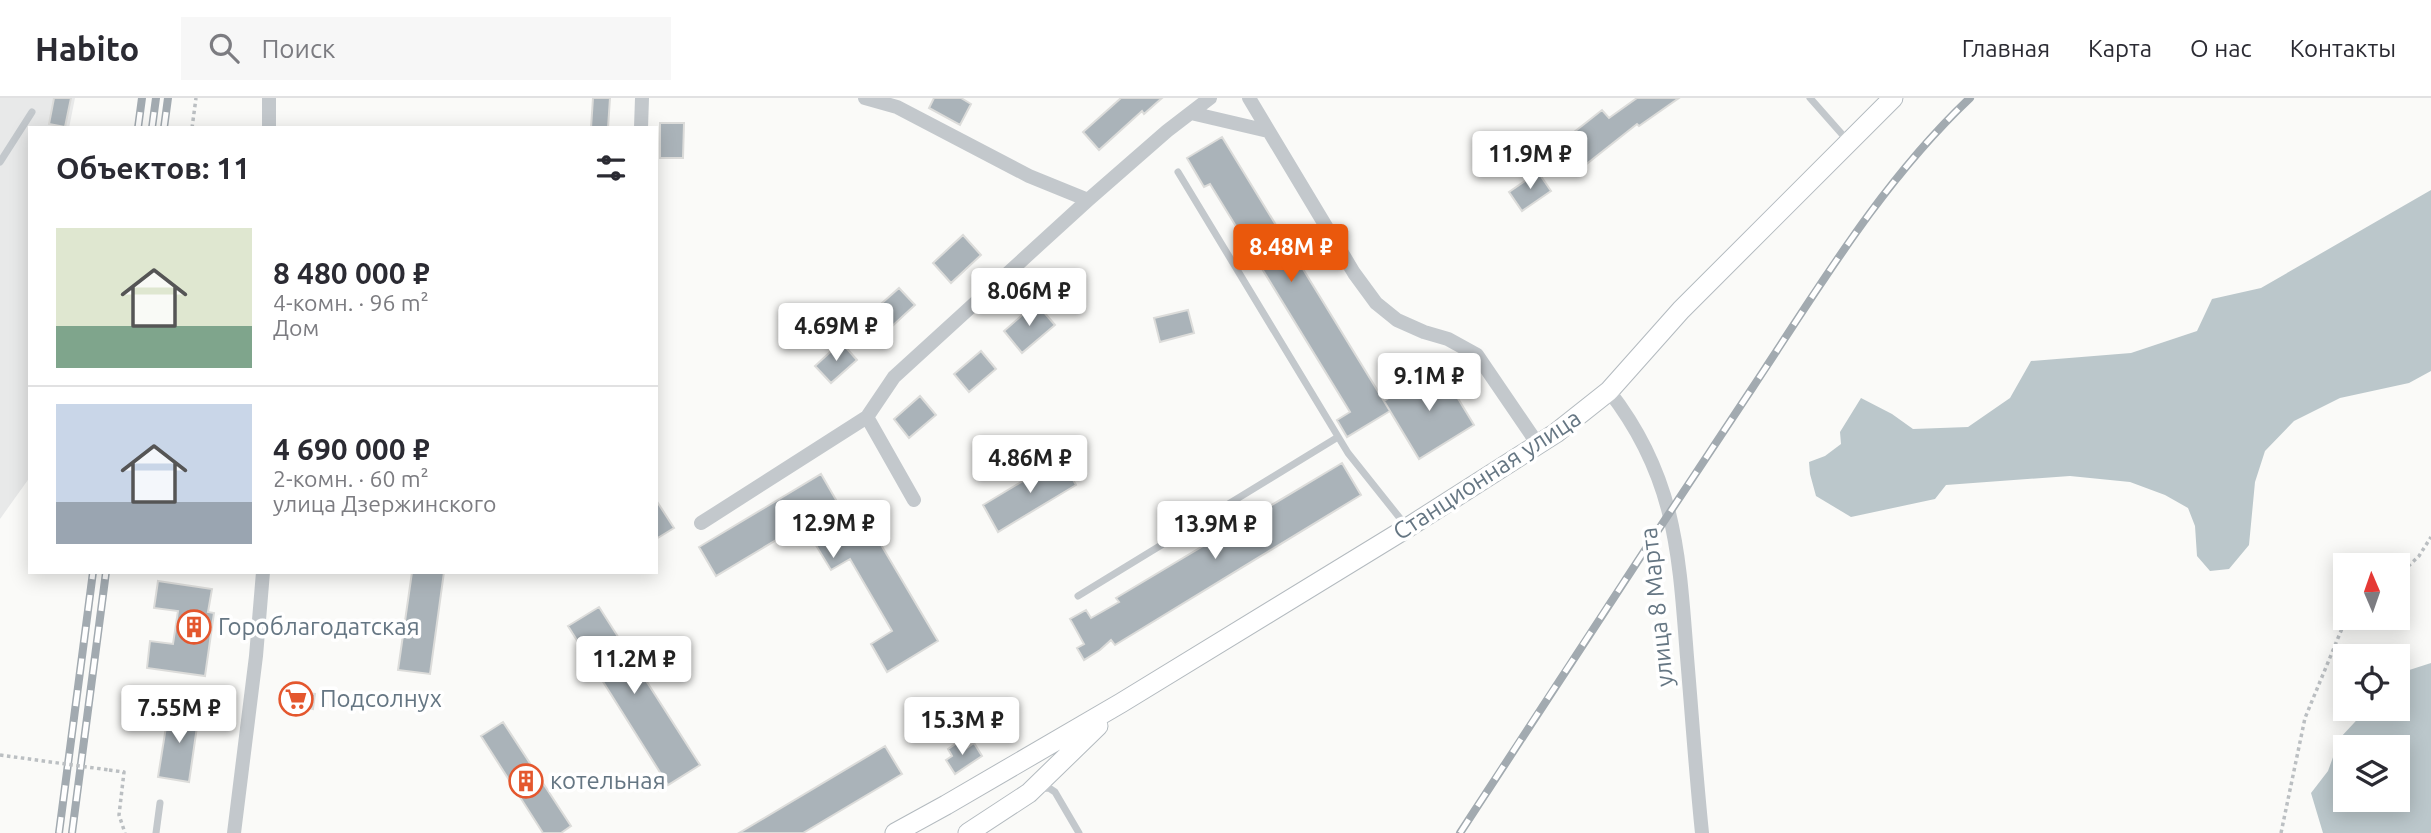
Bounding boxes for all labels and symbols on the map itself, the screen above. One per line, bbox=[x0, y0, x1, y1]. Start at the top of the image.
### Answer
pin: 11.9M ₽ bbox=[1465, 132, 1595, 191]
pin: 8.48M ₽ bbox=[1226, 225, 1356, 284]
pin: 8.06M ₽ bbox=[964, 268, 1094, 328]
pin: 4.69M ₽ bbox=[771, 303, 901, 363]
pin: 9.1M ₽ bbox=[1372, 354, 1486, 413]
street label: Станционная улица bbox=[1388, 404, 1585, 545]
pin: 4.86M ₽ bbox=[965, 436, 1095, 495]
pin: 12.9M ₽ bbox=[768, 500, 898, 560]
pin: 13.9M ₽ bbox=[1150, 502, 1280, 561]
street label: улица 8 Марта bbox=[1635, 526, 1678, 688]
north arrow bbox=[2333, 553, 2410, 630]
building icon: Гороблагодатская bbox=[175, 608, 213, 646]
place label: Гороблагодатская bbox=[218, 613, 420, 640]
pin: 11.2M ₽ bbox=[569, 636, 699, 696]
supermarket icon: Подсолнух bbox=[277, 680, 315, 718]
place label: Подсолнух bbox=[320, 685, 442, 712]
pin: 7.55M ₽ bbox=[114, 686, 244, 745]
pin: 15.3M ₽ bbox=[897, 698, 1027, 757]
building icon: котельная bbox=[507, 762, 545, 800]
place label: котельная bbox=[550, 767, 666, 794]

